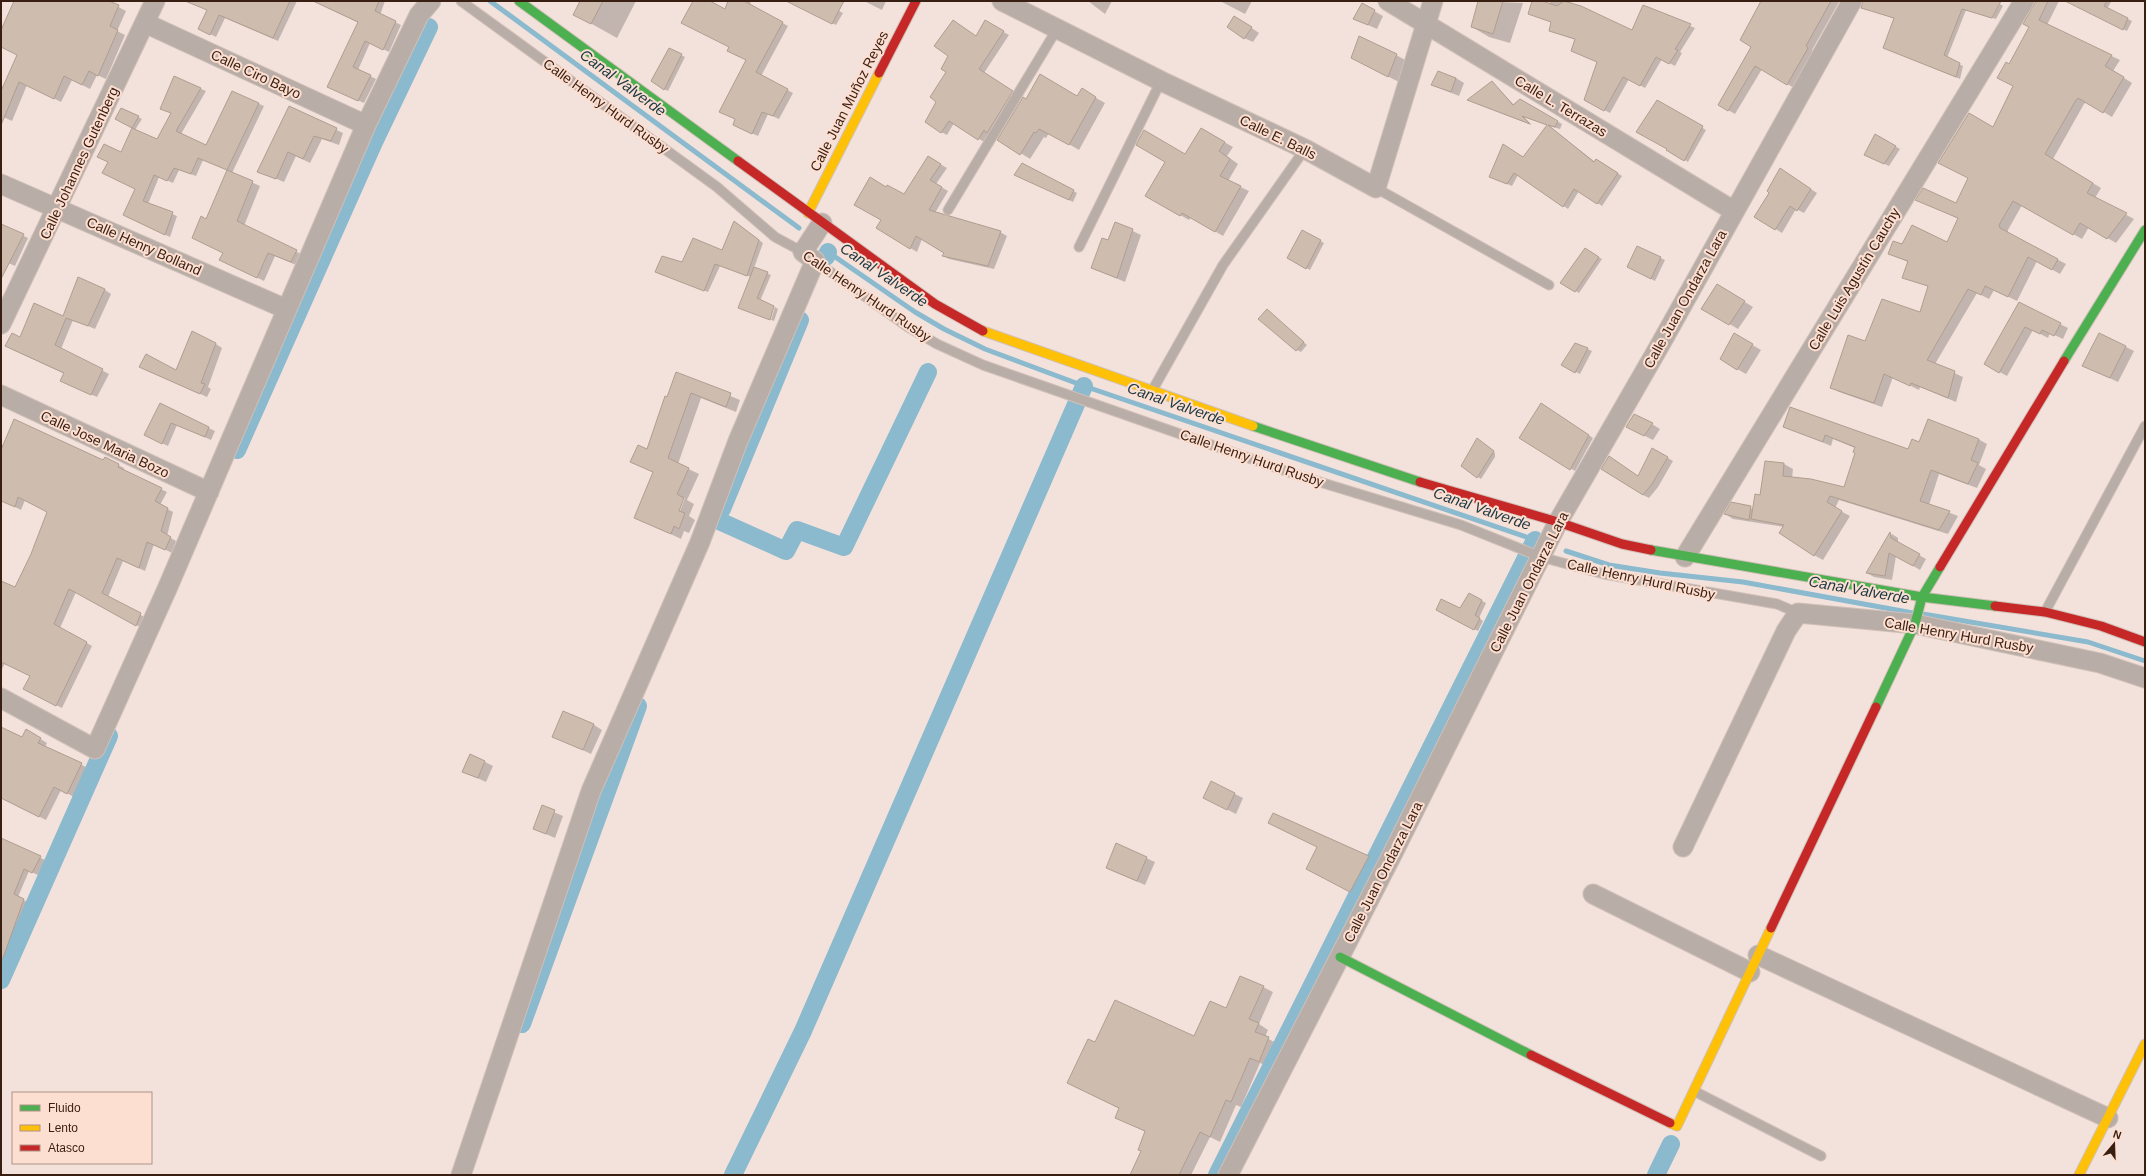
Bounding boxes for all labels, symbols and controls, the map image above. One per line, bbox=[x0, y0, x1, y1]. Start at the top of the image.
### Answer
street label: Calle Juan Muñoz Reyes bbox=[807, 28, 891, 174]
street label: Calle Ciro Bayo bbox=[209, 46, 304, 102]
water label: Canal Valverde bbox=[577, 46, 670, 119]
street label: Calle Henry Hurd Rusby bbox=[540, 55, 672, 157]
street label: Calle L. Terrazas bbox=[1512, 72, 1610, 140]
street label: Calle Johannes Gutenberg bbox=[37, 84, 121, 242]
street label: Calle E. Balls bbox=[1237, 112, 1319, 162]
street label: Calle Luis Agustín Cauchy bbox=[1805, 205, 1903, 353]
street label: Calle Henry Bolland bbox=[84, 214, 204, 278]
street label: Calle Juan Ondarza Lara bbox=[1640, 227, 1730, 371]
water label: Canal Valverde bbox=[837, 239, 931, 310]
street label: Calle Henry Hurd Rusby bbox=[800, 247, 934, 345]
water label: Canal Valverde bbox=[1125, 379, 1227, 428]
street label: Calle Jose Maria Bozo bbox=[38, 407, 172, 481]
street label: Calle Henry Hurd Rusby bbox=[1178, 426, 1326, 490]
water label: Canal Valverde bbox=[1431, 484, 1533, 533]
street label: Calle Juan Ondarza Lara bbox=[1487, 509, 1572, 655]
street label: Calle Henry Hurd Rusby bbox=[1566, 555, 1716, 603]
water label: Canal Valverde bbox=[1807, 572, 1911, 607]
street label: Calle Henry Hurd Rusby bbox=[1883, 614, 2035, 656]
street label: Calle Juan Ondarza Lara bbox=[1341, 799, 1426, 945]
legend bbox=[12, 1092, 152, 1164]
text: Fluido bbox=[48, 1101, 81, 1115]
text: Lento bbox=[48, 1121, 78, 1135]
north arrow bbox=[2094, 1124, 2134, 1164]
text: N bbox=[2112, 1128, 2123, 1142]
text: Atasco bbox=[48, 1141, 85, 1155]

